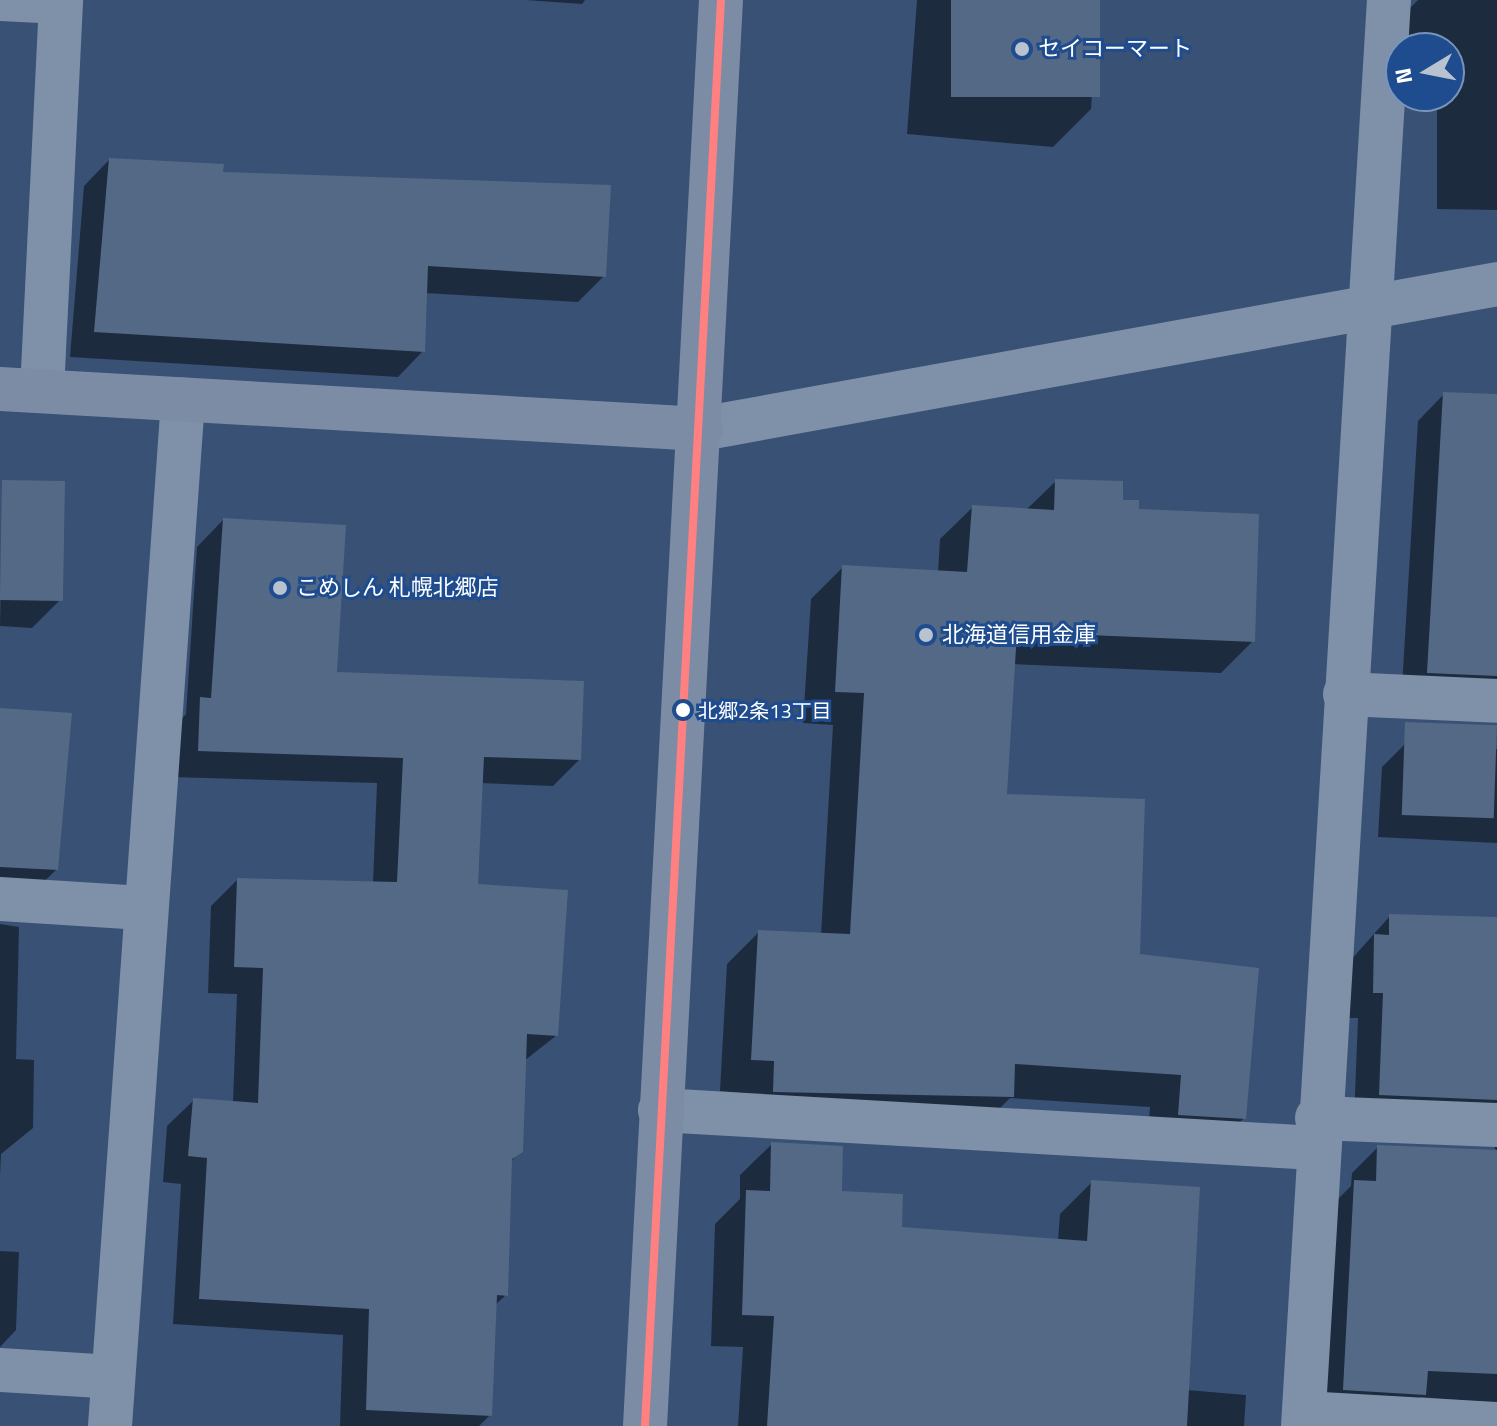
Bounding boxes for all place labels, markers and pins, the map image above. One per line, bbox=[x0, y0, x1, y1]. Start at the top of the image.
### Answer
place label: セイコーマート bbox=[1038, 36, 1192, 62]
marker: セイコーマート bbox=[1013, 40, 1031, 58]
place label: こめしん 札幌北郷店 bbox=[296, 575, 499, 601]
marker: こめしん 札幌北郷店 bbox=[271, 579, 289, 597]
place label: 北海道信用金庫 bbox=[942, 622, 1096, 648]
marker: 北海道信用金庫 bbox=[917, 626, 935, 644]
place label: 北郷2条13丁目 bbox=[698, 698, 832, 722]
marker: 北郷2条13丁目 bbox=[675, 702, 691, 718]

